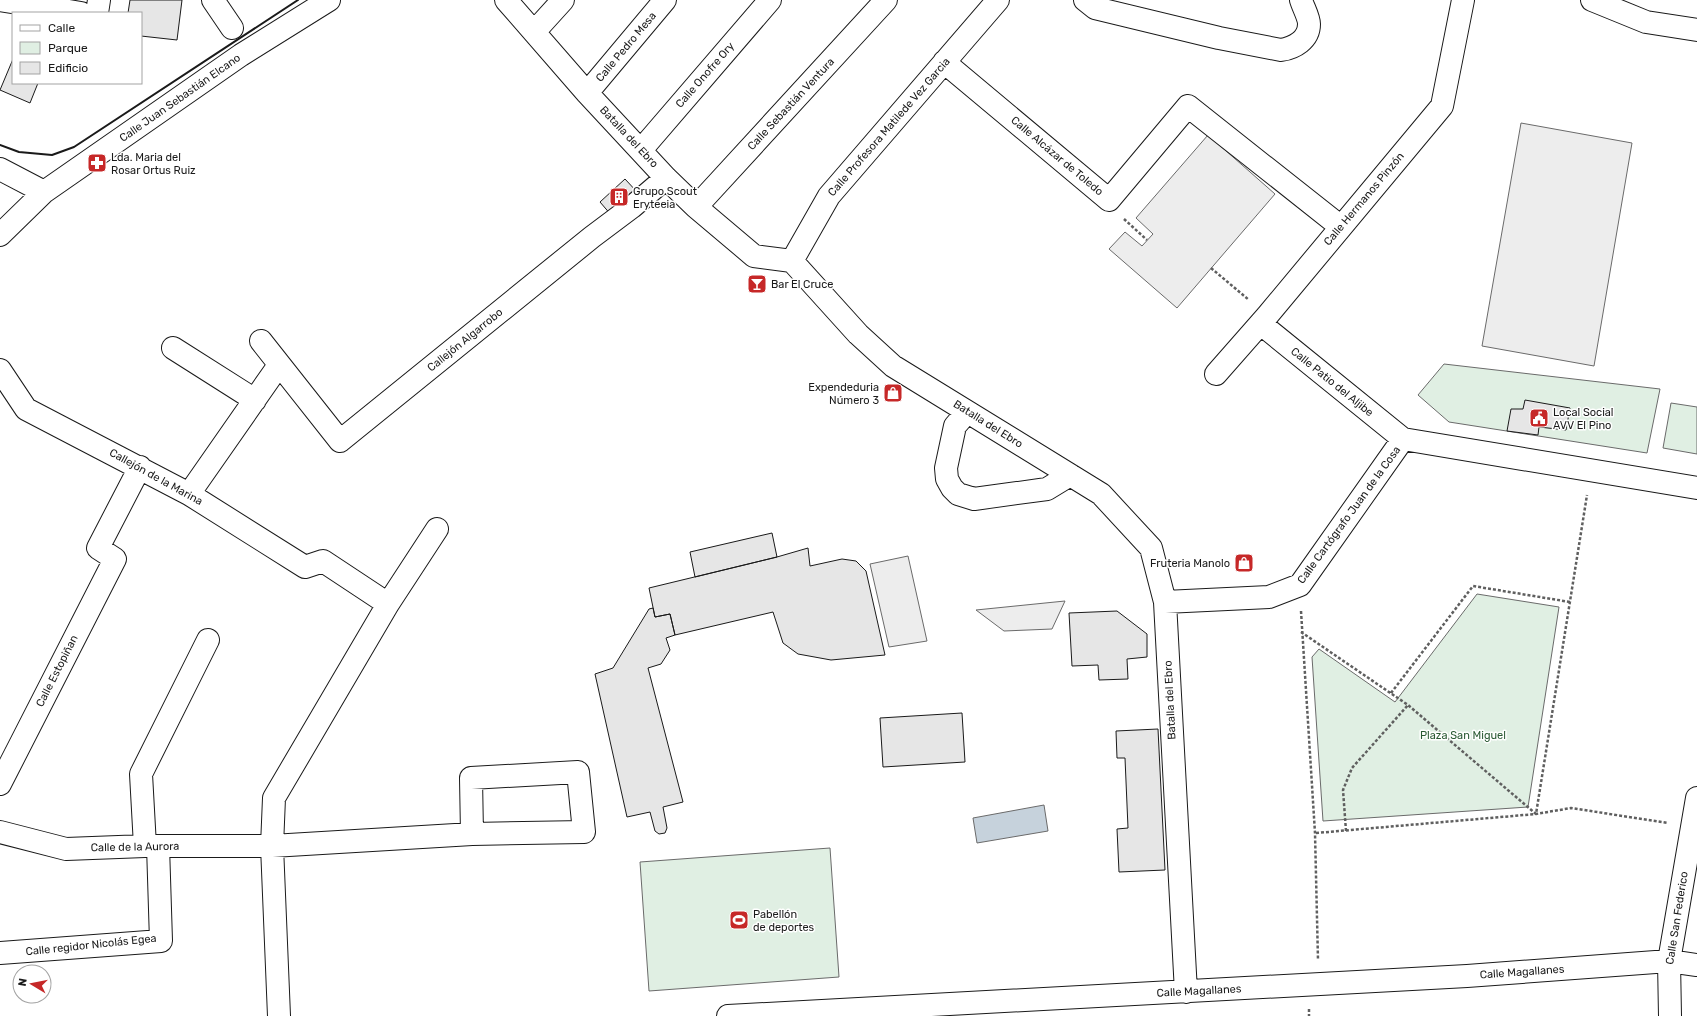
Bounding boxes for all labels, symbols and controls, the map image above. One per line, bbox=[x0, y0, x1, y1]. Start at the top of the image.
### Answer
street label: Calle Pedro Mesa bbox=[593, 10, 659, 84]
legend bbox=[12, 12, 142, 84]
text: Calle bbox=[48, 21, 75, 35]
street label: Calle Onofre Ory bbox=[673, 39, 737, 111]
text: Parque bbox=[48, 41, 88, 55]
street label: Calle Juan Sebastián Elcano bbox=[117, 51, 243, 145]
street label: Calle Sebastián Ventura bbox=[745, 55, 837, 153]
street label: Calle Profesora Matilede Vez Garcia bbox=[825, 55, 953, 199]
text: Edificio bbox=[48, 61, 88, 75]
street label: Batalla del Ebro bbox=[597, 103, 661, 171]
street label: Calle Alcázar de Toledo bbox=[1008, 114, 1106, 198]
street label: Calle Hermanos Pinzón bbox=[1321, 150, 1407, 248]
place label: Lda. Maria del Rosar Ortus Ruiz bbox=[111, 151, 196, 177]
pharmacy icon: Lda. Maria del Rosar Ortus Ruiz bbox=[86, 152, 108, 174]
place label: Grupo Scout Eryteeia bbox=[633, 185, 698, 211]
building icon: Grupo Scout Eryteeia bbox=[608, 186, 630, 208]
bar icon: Bar El Cruce bbox=[746, 273, 768, 295]
place label: Bar El Cruce bbox=[771, 278, 833, 291]
street label: Callejón Algarrobo bbox=[425, 306, 505, 374]
street label: Calle Patio del Aljibe bbox=[1288, 345, 1376, 419]
place label: Expendeduria Número 3 bbox=[808, 381, 879, 407]
shop icon: Expendeduria Número 3 bbox=[882, 382, 904, 404]
street label: Batalla del Ebro bbox=[951, 397, 1025, 451]
place label: Local Social AVV El Pino bbox=[1553, 406, 1614, 432]
public building icon: Local Social AVV El Pino bbox=[1528, 407, 1550, 429]
street label: Calle Cartógrafo Juan de la Cosa bbox=[1295, 444, 1403, 586]
street label: Callejón de la Marina bbox=[107, 446, 205, 508]
shop icon: Fruteria Manolo bbox=[1233, 552, 1255, 574]
place label: Fruteria Manolo bbox=[1150, 557, 1230, 570]
street label: Calle Estopiñan bbox=[33, 633, 81, 709]
street label: Batalla del Ebro bbox=[1161, 660, 1179, 740]
park label: Plaza San Miguel bbox=[1420, 729, 1506, 742]
street label: Calle de la Aurora bbox=[91, 840, 179, 854]
street label: Calle San Federico bbox=[1663, 870, 1691, 966]
place label: Pabellón de deportes bbox=[753, 908, 815, 934]
sports icon: Pabellón de deportes bbox=[728, 909, 750, 931]
street label: Calle regidor Nicolás Egea bbox=[25, 932, 157, 958]
street label: Calle Magallanes bbox=[1479, 963, 1565, 981]
north arrow bbox=[12, 964, 52, 1004]
text: N bbox=[16, 977, 30, 987]
street label: Calle Magallanes bbox=[1156, 982, 1242, 1000]

